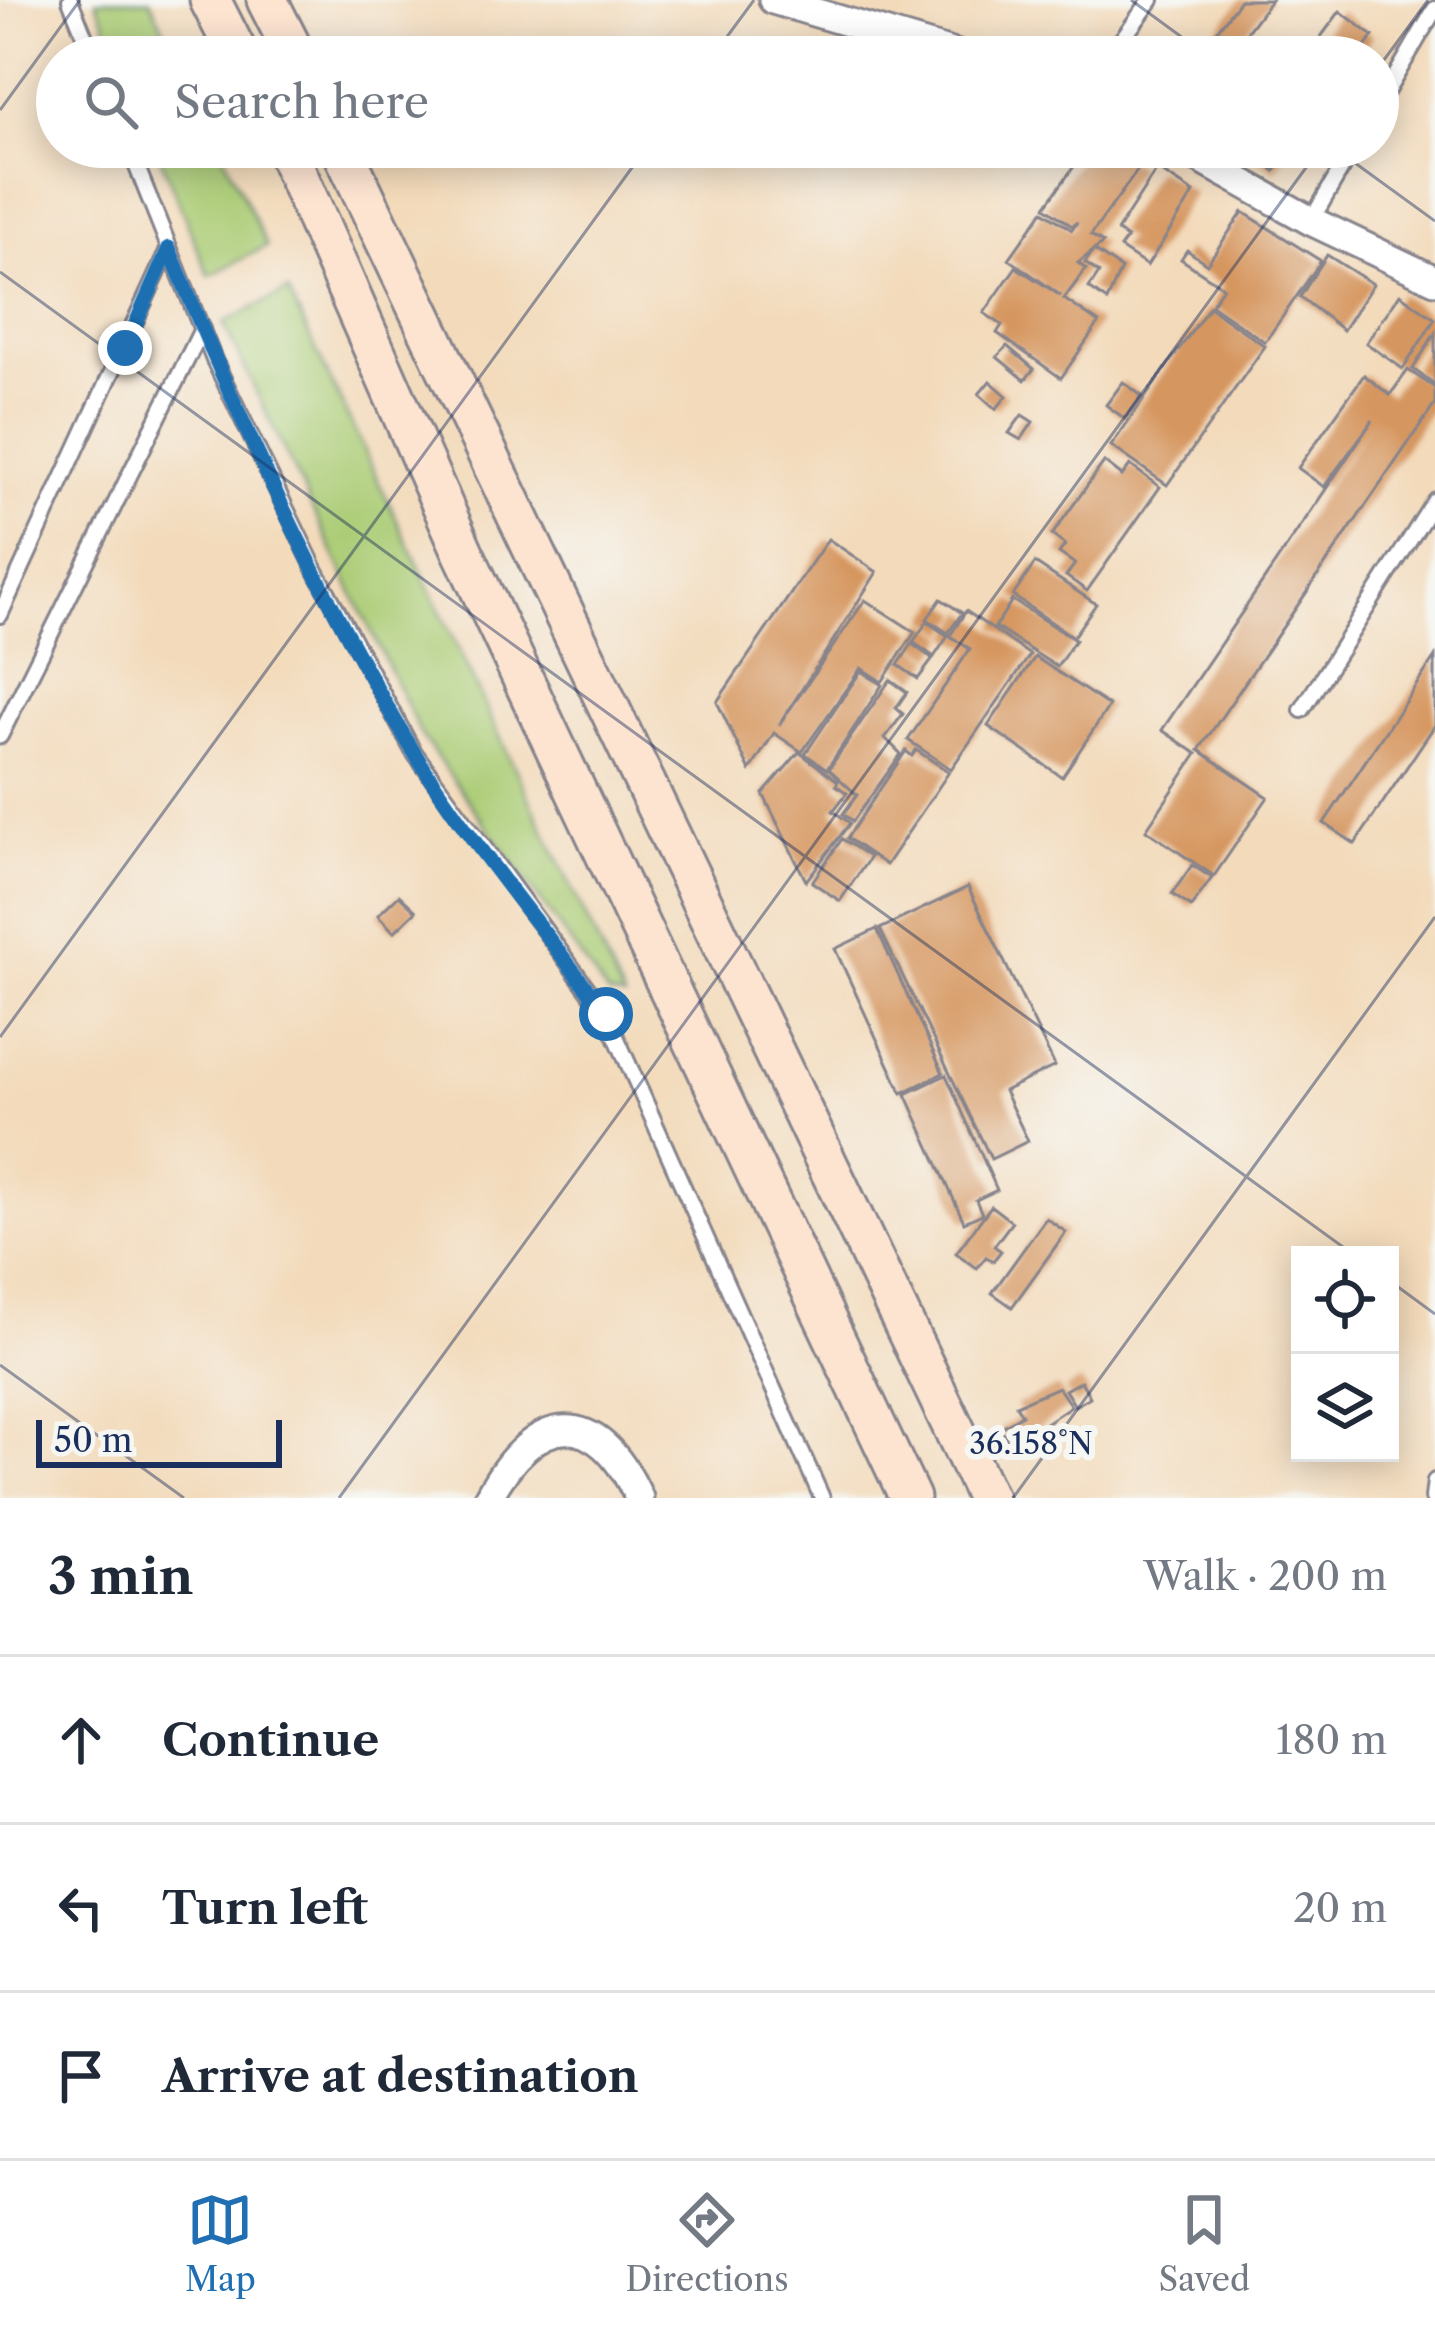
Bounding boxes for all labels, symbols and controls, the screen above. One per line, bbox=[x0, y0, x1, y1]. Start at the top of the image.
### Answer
search box bbox=[36, 36, 1399, 168]
icon: search bbox=[78, 69, 144, 135]
text: Search here bbox=[174, 74, 429, 130]
route end bbox=[98, 321, 152, 375]
route start bbox=[579, 987, 633, 1041]
map controls bbox=[1291, 1246, 1399, 1462]
button: locate bbox=[1291, 1246, 1399, 1354]
button: layers bbox=[1291, 1354, 1399, 1462]
scale bar bbox=[36, 1414, 282, 1467]
text: 50 m bbox=[54, 1420, 132, 1461]
text: 36.158°N bbox=[969, 1425, 1093, 1462]
text: 3 min bbox=[48, 1545, 194, 1607]
text: Walk · 200 m bbox=[1144, 1552, 1387, 1600]
icon: ahead bbox=[48, 1707, 114, 1773]
text: Continue bbox=[162, 1712, 379, 1768]
text: 180 m bbox=[1276, 1716, 1387, 1764]
icon: left bbox=[48, 1875, 114, 1941]
text: Turn left bbox=[162, 1880, 368, 1936]
text: 20 m bbox=[1293, 1884, 1387, 1932]
icon: arrive bbox=[48, 2043, 114, 2109]
text: Arrive at destination bbox=[162, 2048, 639, 2104]
tab: Map bbox=[185, 2187, 256, 2300]
tab: Directions bbox=[626, 2187, 789, 2300]
tab: Saved bbox=[1158, 2187, 1250, 2300]

